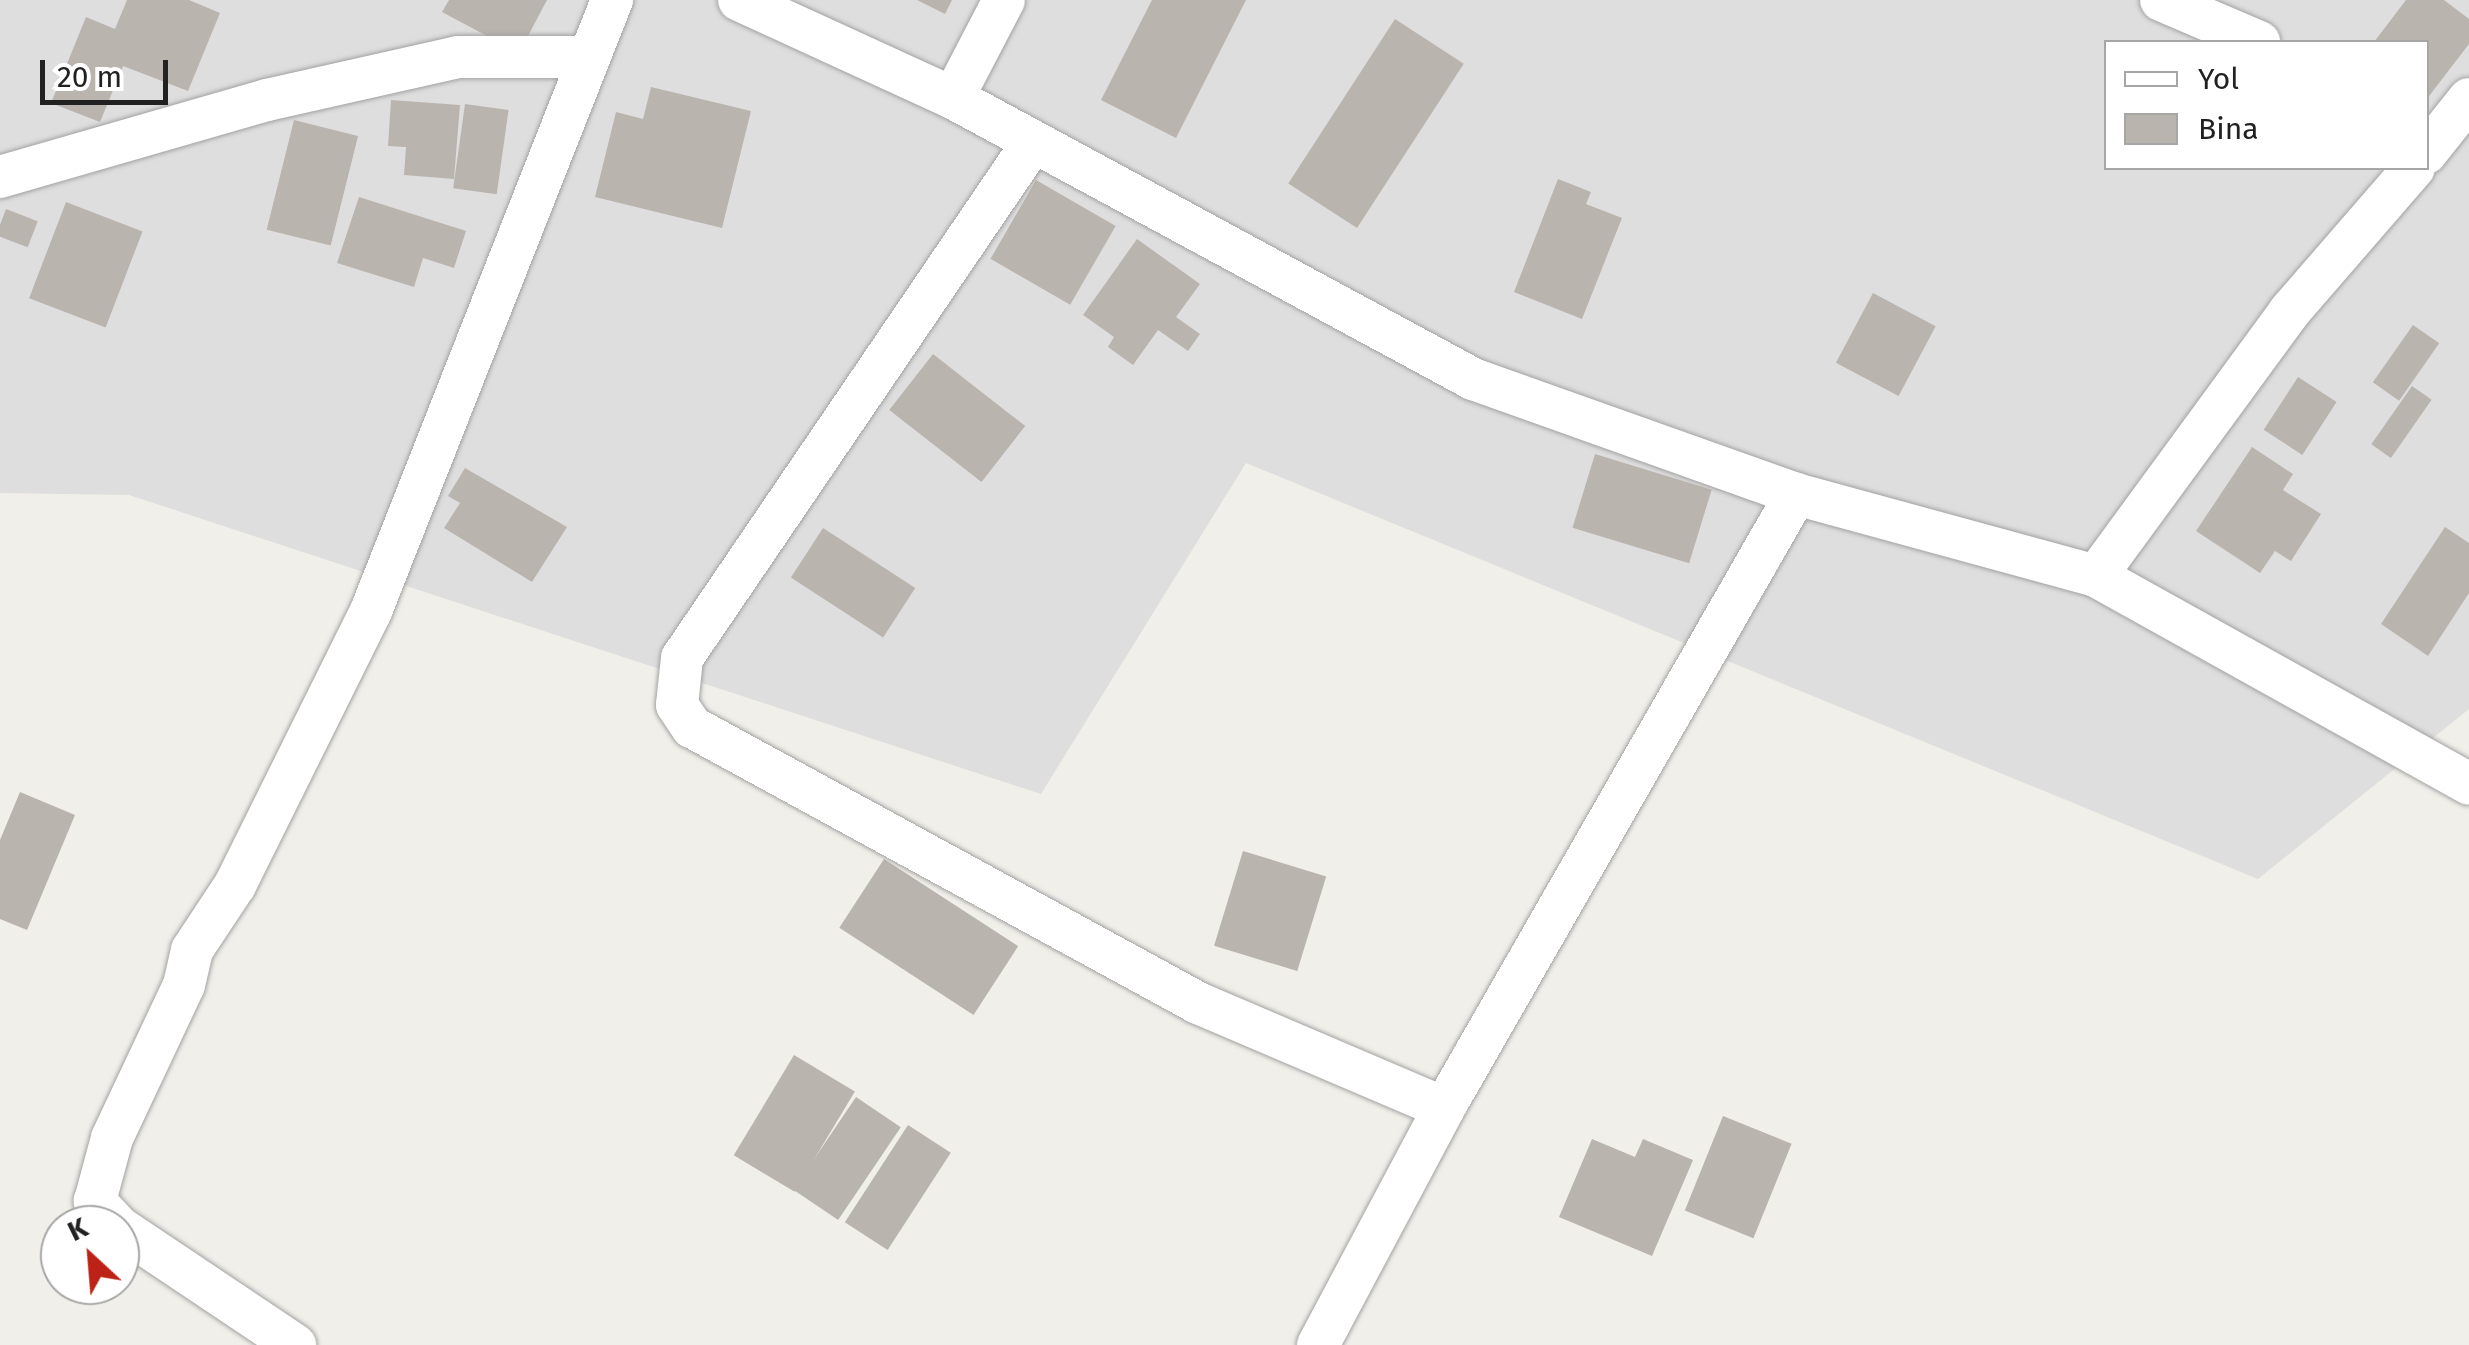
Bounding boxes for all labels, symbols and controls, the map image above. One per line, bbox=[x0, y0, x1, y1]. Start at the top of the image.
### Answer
scale bar bbox=[45, 40, 172, 102]
legend bbox=[2104, 40, 2429, 170]
text: 20 m bbox=[57, 59, 122, 95]
text: Yol bbox=[2198, 61, 2239, 97]
text: Bina bbox=[2198, 111, 2259, 147]
north arrow bbox=[40, 1205, 140, 1305]
text: K bbox=[62, 1211, 93, 1248]

